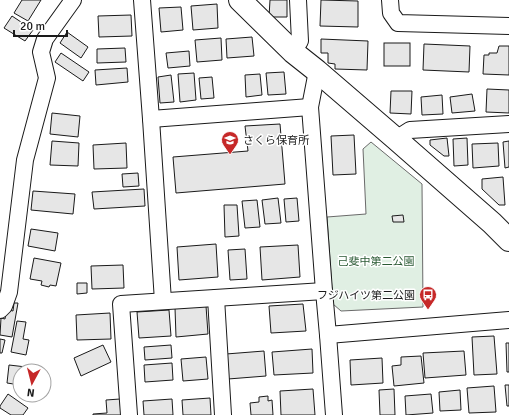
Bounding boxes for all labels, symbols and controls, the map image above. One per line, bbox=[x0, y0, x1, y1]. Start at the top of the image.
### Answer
scale bar bbox=[14, 12, 67, 38]
text: 20 m bbox=[20, 19, 45, 34]
school or university icon: さくら保育所 bbox=[220, 130, 240, 155]
place label: さくら保育所 bbox=[243, 134, 310, 147]
park label: 己斐中第二公園 bbox=[338, 255, 415, 268]
bus stop icon: フジハイツ第二公園 bbox=[418, 285, 438, 310]
place label: フジハイツ第二公園 bbox=[317, 289, 415, 302]
north arrow bbox=[12, 363, 52, 403]
text: N bbox=[26, 386, 35, 399]

